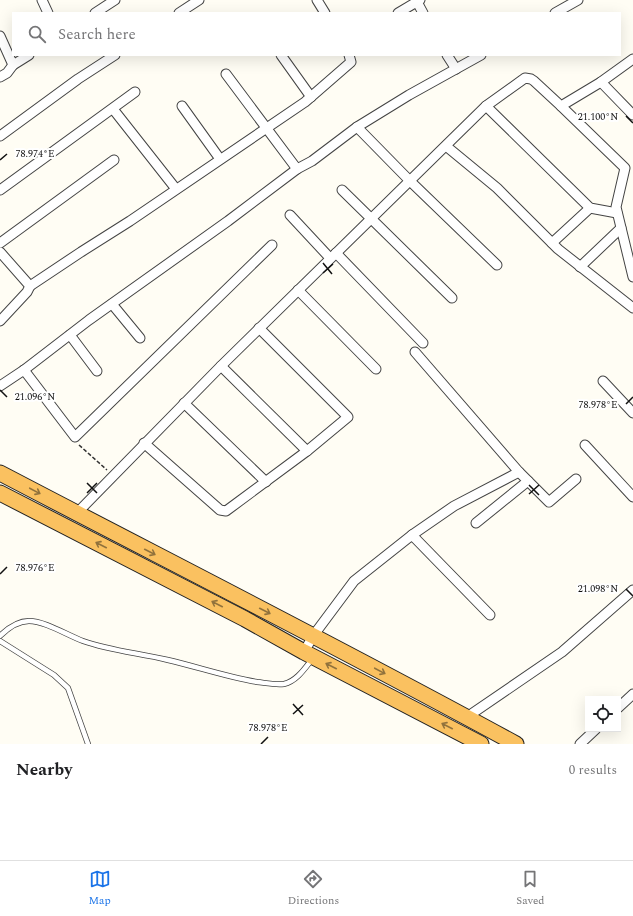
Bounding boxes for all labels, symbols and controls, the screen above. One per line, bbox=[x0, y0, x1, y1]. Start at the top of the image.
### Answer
search box bbox=[12, 12, 621, 56]
icon: search bbox=[26, 23, 48, 45]
text: Search here bbox=[58, 23, 136, 46]
text: 21.100°N bbox=[578, 109, 618, 125]
text: 78.974°E bbox=[15, 146, 55, 162]
text: 21.096°N bbox=[15, 389, 55, 405]
text: 78.978°E bbox=[578, 397, 618, 413]
one-way arrow bbox=[28, 488, 40, 496]
one-way arrow bbox=[95, 541, 107, 548]
one-way arrow bbox=[143, 549, 155, 556]
text: 78.976°E bbox=[15, 560, 55, 576]
text: 21.098°N bbox=[578, 581, 618, 597]
one-way arrow bbox=[211, 600, 223, 608]
one-way arrow bbox=[259, 608, 271, 615]
one-way arrow bbox=[326, 662, 338, 669]
one-way arrow bbox=[374, 668, 386, 676]
map controls bbox=[585, 696, 621, 732]
button: locate bbox=[585, 696, 621, 732]
text: 78.978°E bbox=[248, 720, 288, 736]
one-way arrow bbox=[441, 722, 453, 729]
text: Nearby bbox=[16, 757, 72, 783]
text: 0 results bbox=[569, 760, 617, 780]
tab: Map bbox=[89, 868, 111, 909]
tab: Directions bbox=[288, 868, 339, 909]
tab: Saved bbox=[516, 868, 544, 909]

